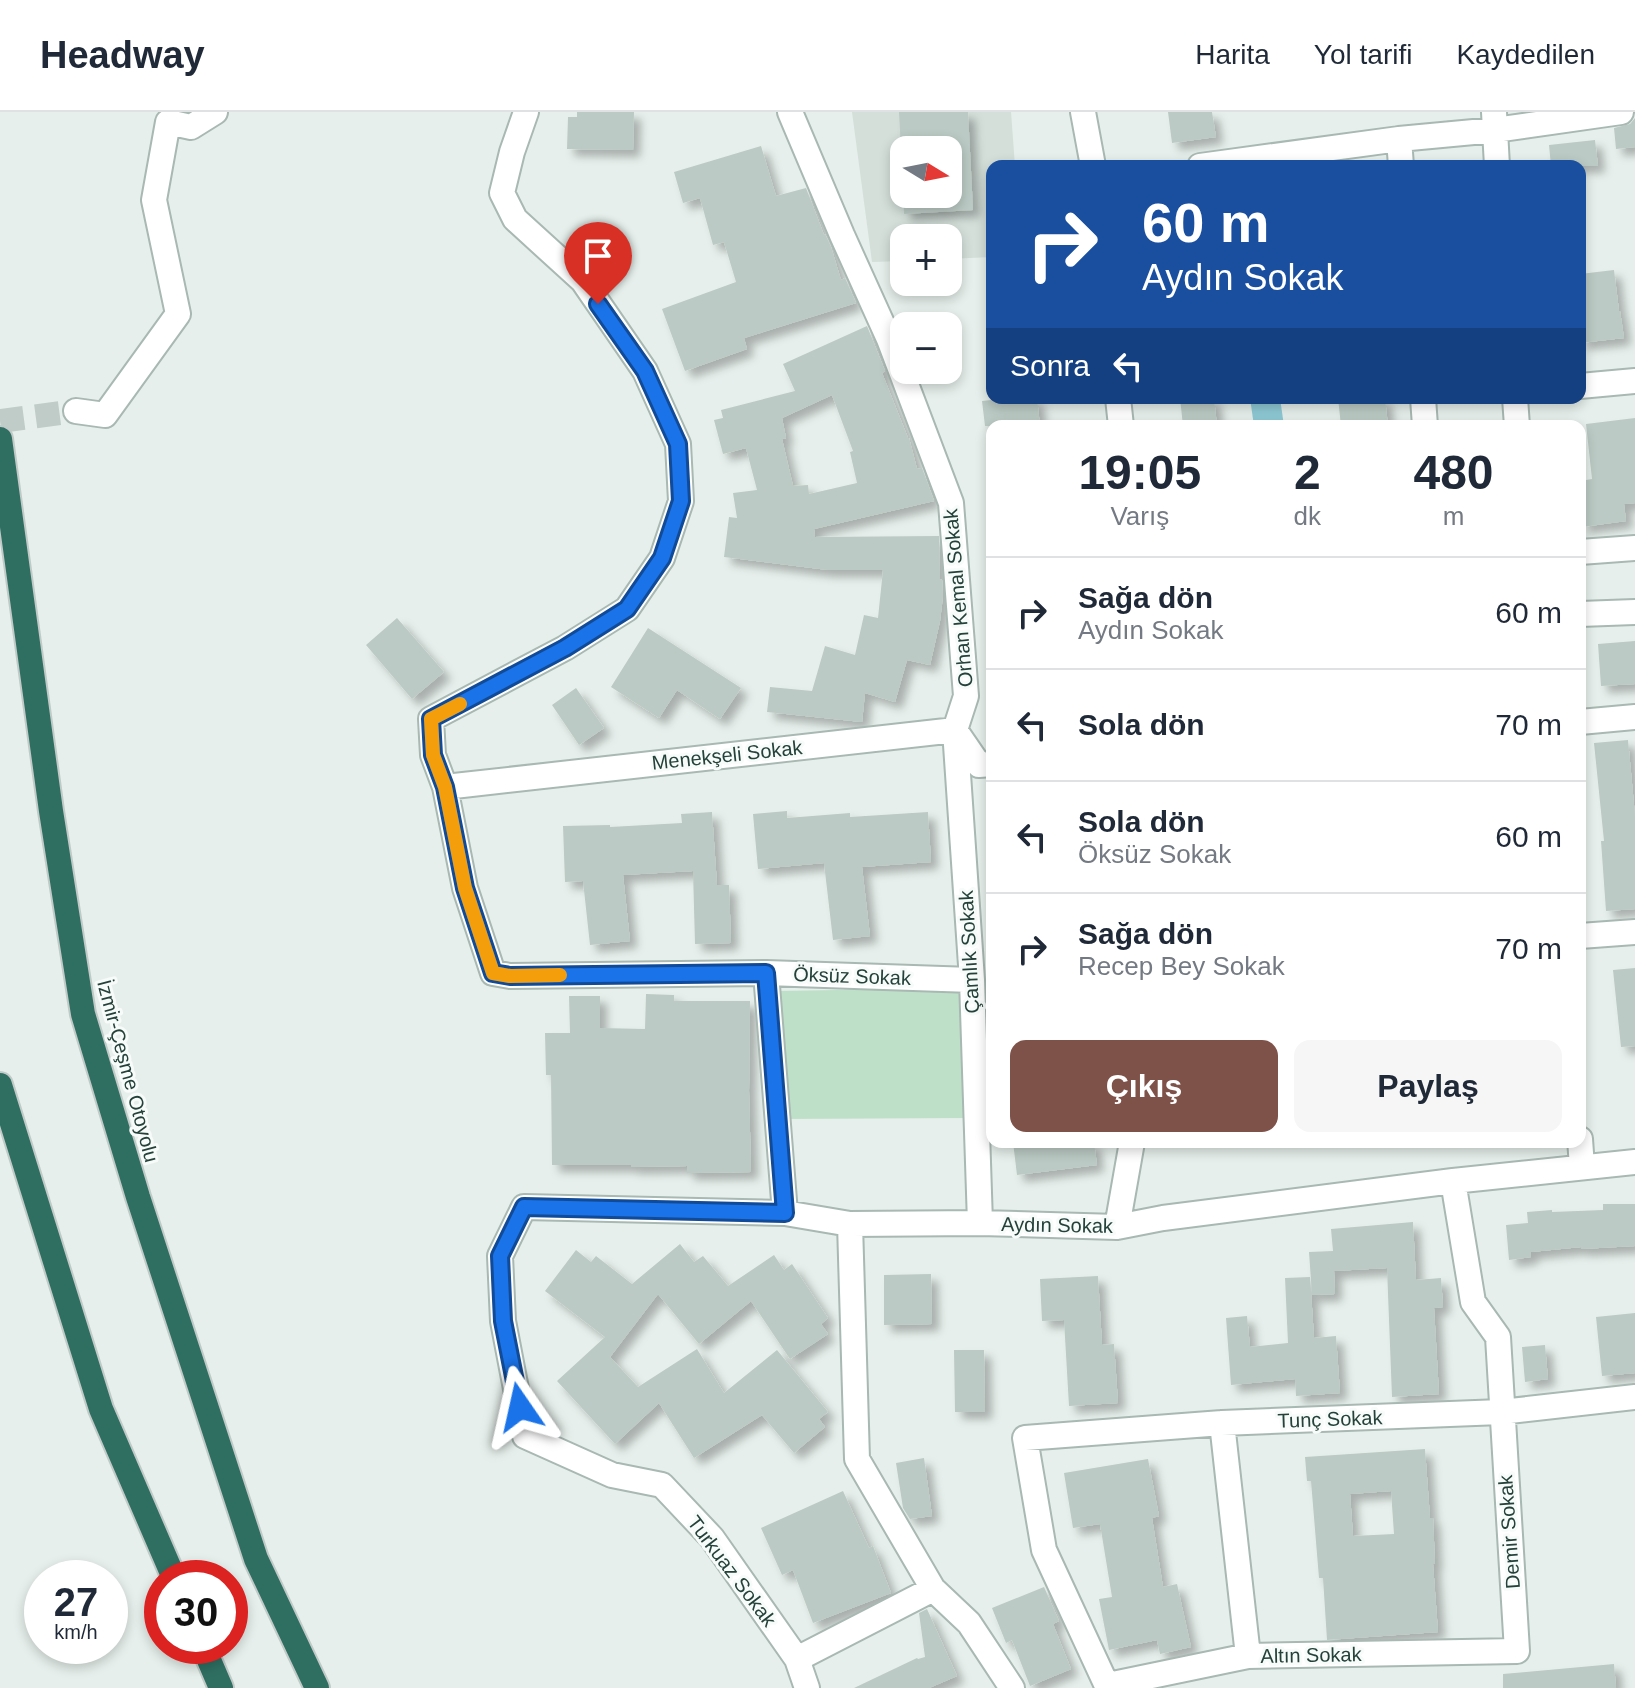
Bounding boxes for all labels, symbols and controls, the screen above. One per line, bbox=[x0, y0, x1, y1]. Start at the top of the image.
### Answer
text: Headway bbox=[40, 34, 205, 76]
text: Harita bbox=[1195, 39, 1270, 70]
text: Yol tarifi bbox=[1314, 39, 1412, 70]
text: Kaydedilen bbox=[1456, 39, 1595, 70]
north arrow bbox=[890, 136, 962, 208]
map controls bbox=[890, 136, 962, 384]
text: 60 m bbox=[1142, 191, 1270, 254]
icon: right bbox=[1010, 192, 1114, 296]
pin bbox=[564, 222, 632, 304]
button: + bbox=[890, 224, 962, 296]
icon: arrive bbox=[576, 234, 620, 278]
text: Aydın Sokak bbox=[1142, 257, 1343, 298]
button: − bbox=[890, 312, 962, 384]
icon: left bbox=[1106, 344, 1150, 388]
text: Sonra bbox=[1010, 349, 1090, 382]
text: 19:05 bbox=[1078, 446, 1201, 499]
text: 2 bbox=[1294, 446, 1321, 499]
text: 480 bbox=[1413, 446, 1494, 499]
text: Varış bbox=[1110, 501, 1169, 531]
text: dk bbox=[1294, 501, 1321, 531]
text: m bbox=[1443, 501, 1464, 531]
street label: Orhan Kemal Sokak bbox=[939, 507, 977, 688]
text: Sağa dön bbox=[1078, 581, 1213, 614]
icon: right bbox=[1010, 591, 1054, 635]
text: 60 m bbox=[1495, 596, 1562, 629]
text: Aydın Sokak bbox=[1078, 615, 1224, 645]
icon: left bbox=[1010, 703, 1054, 747]
text: Sola dön bbox=[1078, 708, 1205, 741]
text: 70 m bbox=[1495, 708, 1562, 741]
street label: Menekşeli Sokak bbox=[651, 736, 804, 774]
text: Sola dön bbox=[1078, 805, 1205, 838]
icon: left bbox=[1010, 815, 1054, 859]
text: 60 m bbox=[1495, 820, 1562, 853]
text: Öksüz Sokak bbox=[1078, 839, 1231, 869]
street label: Çamlık Sokak bbox=[955, 889, 983, 1014]
text: Sağa dön bbox=[1078, 917, 1213, 950]
icon: right bbox=[1010, 927, 1054, 971]
text: 70 m bbox=[1495, 932, 1562, 965]
text: Recep Bey Sokak bbox=[1078, 951, 1285, 981]
street label: Öksüz Sokak bbox=[793, 963, 912, 989]
street label: İzmir-Çeşme Otoyolu bbox=[93, 977, 163, 1165]
button: Çıkış bbox=[1010, 1040, 1278, 1132]
button: Paylaş bbox=[1294, 1040, 1562, 1132]
street label: Aydın Sokak bbox=[1001, 1213, 1114, 1237]
position arrow bbox=[478, 1365, 562, 1449]
street label: Tunç Sokak bbox=[1277, 1406, 1384, 1432]
street label: Demir Sokak bbox=[1494, 1473, 1524, 1590]
street label: Turkuaz Sokak bbox=[683, 1511, 781, 1631]
speed limit sign: 30 bbox=[144, 1560, 248, 1664]
text: 27 bbox=[54, 1580, 98, 1624]
text: km/h bbox=[54, 1621, 98, 1643]
street label: Altın Sokak bbox=[1260, 1643, 1363, 1667]

